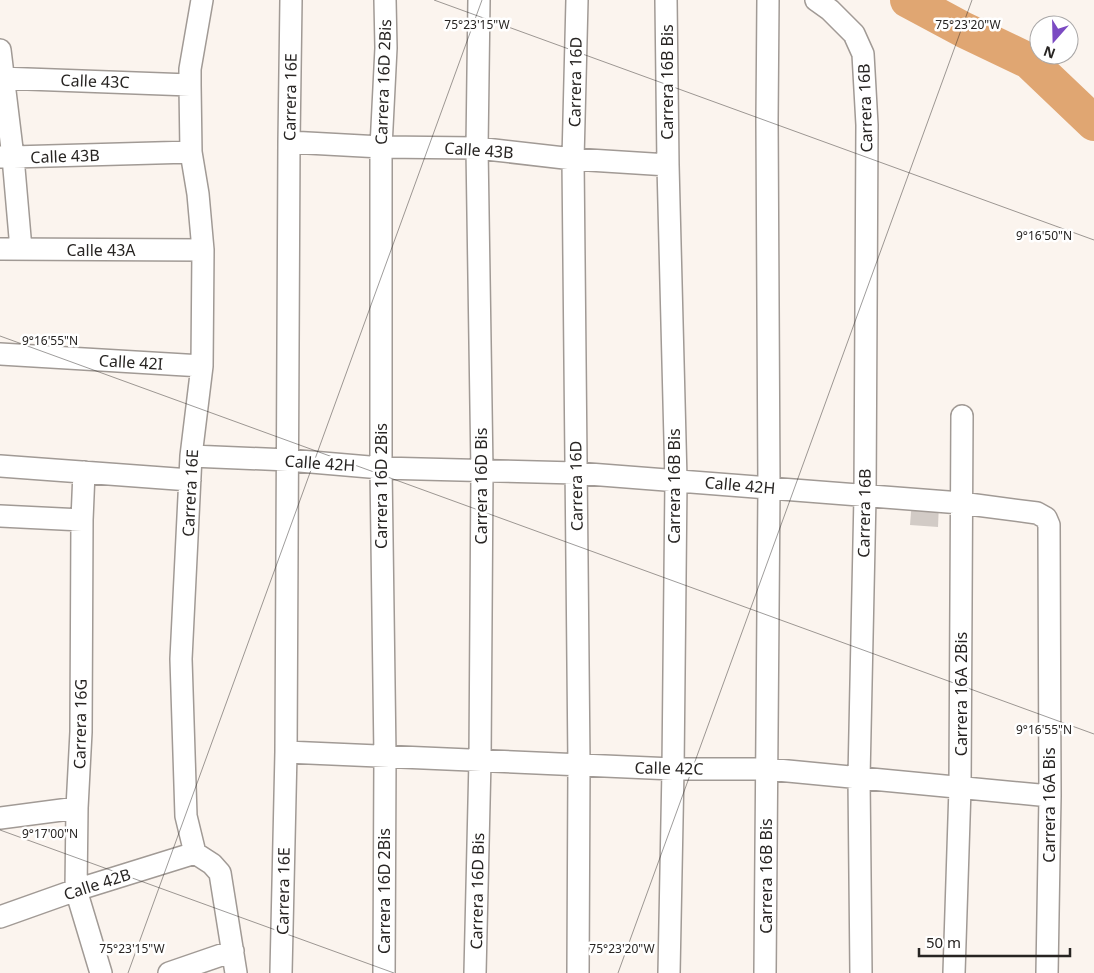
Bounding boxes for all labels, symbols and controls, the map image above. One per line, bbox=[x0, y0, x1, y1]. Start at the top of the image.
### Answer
north arrow bbox=[1029, 15, 1079, 65]
text: 75°23'15"W bbox=[444, 16, 510, 33]
text: 75°23'20"W bbox=[935, 16, 1001, 33]
street label: Carrera 16D 2Bis bbox=[370, 19, 396, 145]
street label: Carrera 16B Bis bbox=[656, 24, 678, 140]
street label: Carrera 16D bbox=[563, 37, 587, 127]
text: N bbox=[1041, 42, 1058, 64]
street label: Carrera 16E bbox=[278, 53, 302, 141]
street label: Carrera 16B bbox=[852, 63, 878, 153]
street label: Calle 43C bbox=[60, 69, 130, 93]
street label: Calle 43B bbox=[444, 137, 514, 163]
street label: Calle 43B bbox=[30, 144, 100, 168]
text: 9°16'50"N bbox=[1016, 227, 1072, 244]
street label: Calle 43A bbox=[66, 239, 136, 261]
text: 9°16'55"N bbox=[22, 332, 78, 349]
street label: Calle 42I bbox=[98, 349, 164, 375]
street label: Carrera 16D 2Bis bbox=[370, 423, 392, 549]
street label: Carrera 16D Bis bbox=[470, 428, 492, 544]
street label: Carrera 16B Bis bbox=[663, 428, 685, 544]
street label: Carrera 16D bbox=[564, 441, 588, 531]
street label: Carrera 16E bbox=[177, 449, 203, 537]
street label: Calle 42H bbox=[284, 450, 356, 476]
street label: Carrera 16B bbox=[852, 468, 876, 558]
street label: Calle 42H bbox=[704, 471, 776, 499]
street label: Carrera 16A 2Bis bbox=[950, 632, 972, 756]
street label: Carrera 16G bbox=[68, 679, 92, 769]
text: 9°16'55"N bbox=[1016, 721, 1072, 738]
street label: Carrera 16A Bis bbox=[1038, 747, 1060, 863]
street label: Calle 42C bbox=[634, 756, 704, 780]
street label: Carrera 16B Bis bbox=[755, 818, 777, 934]
text: 9°17'00"N bbox=[22, 825, 78, 842]
street label: Carrera 16D 2Bis bbox=[373, 828, 395, 954]
street label: Carrera 16D Bis bbox=[465, 832, 489, 950]
street label: Carrera 16E bbox=[271, 847, 295, 935]
street label: Calle 42B bbox=[61, 863, 133, 905]
scale bar bbox=[919, 926, 1070, 958]
text: 50 m bbox=[926, 932, 961, 952]
text: 75°23'15"W bbox=[99, 940, 165, 957]
text: 75°23'20"W bbox=[589, 940, 655, 957]

